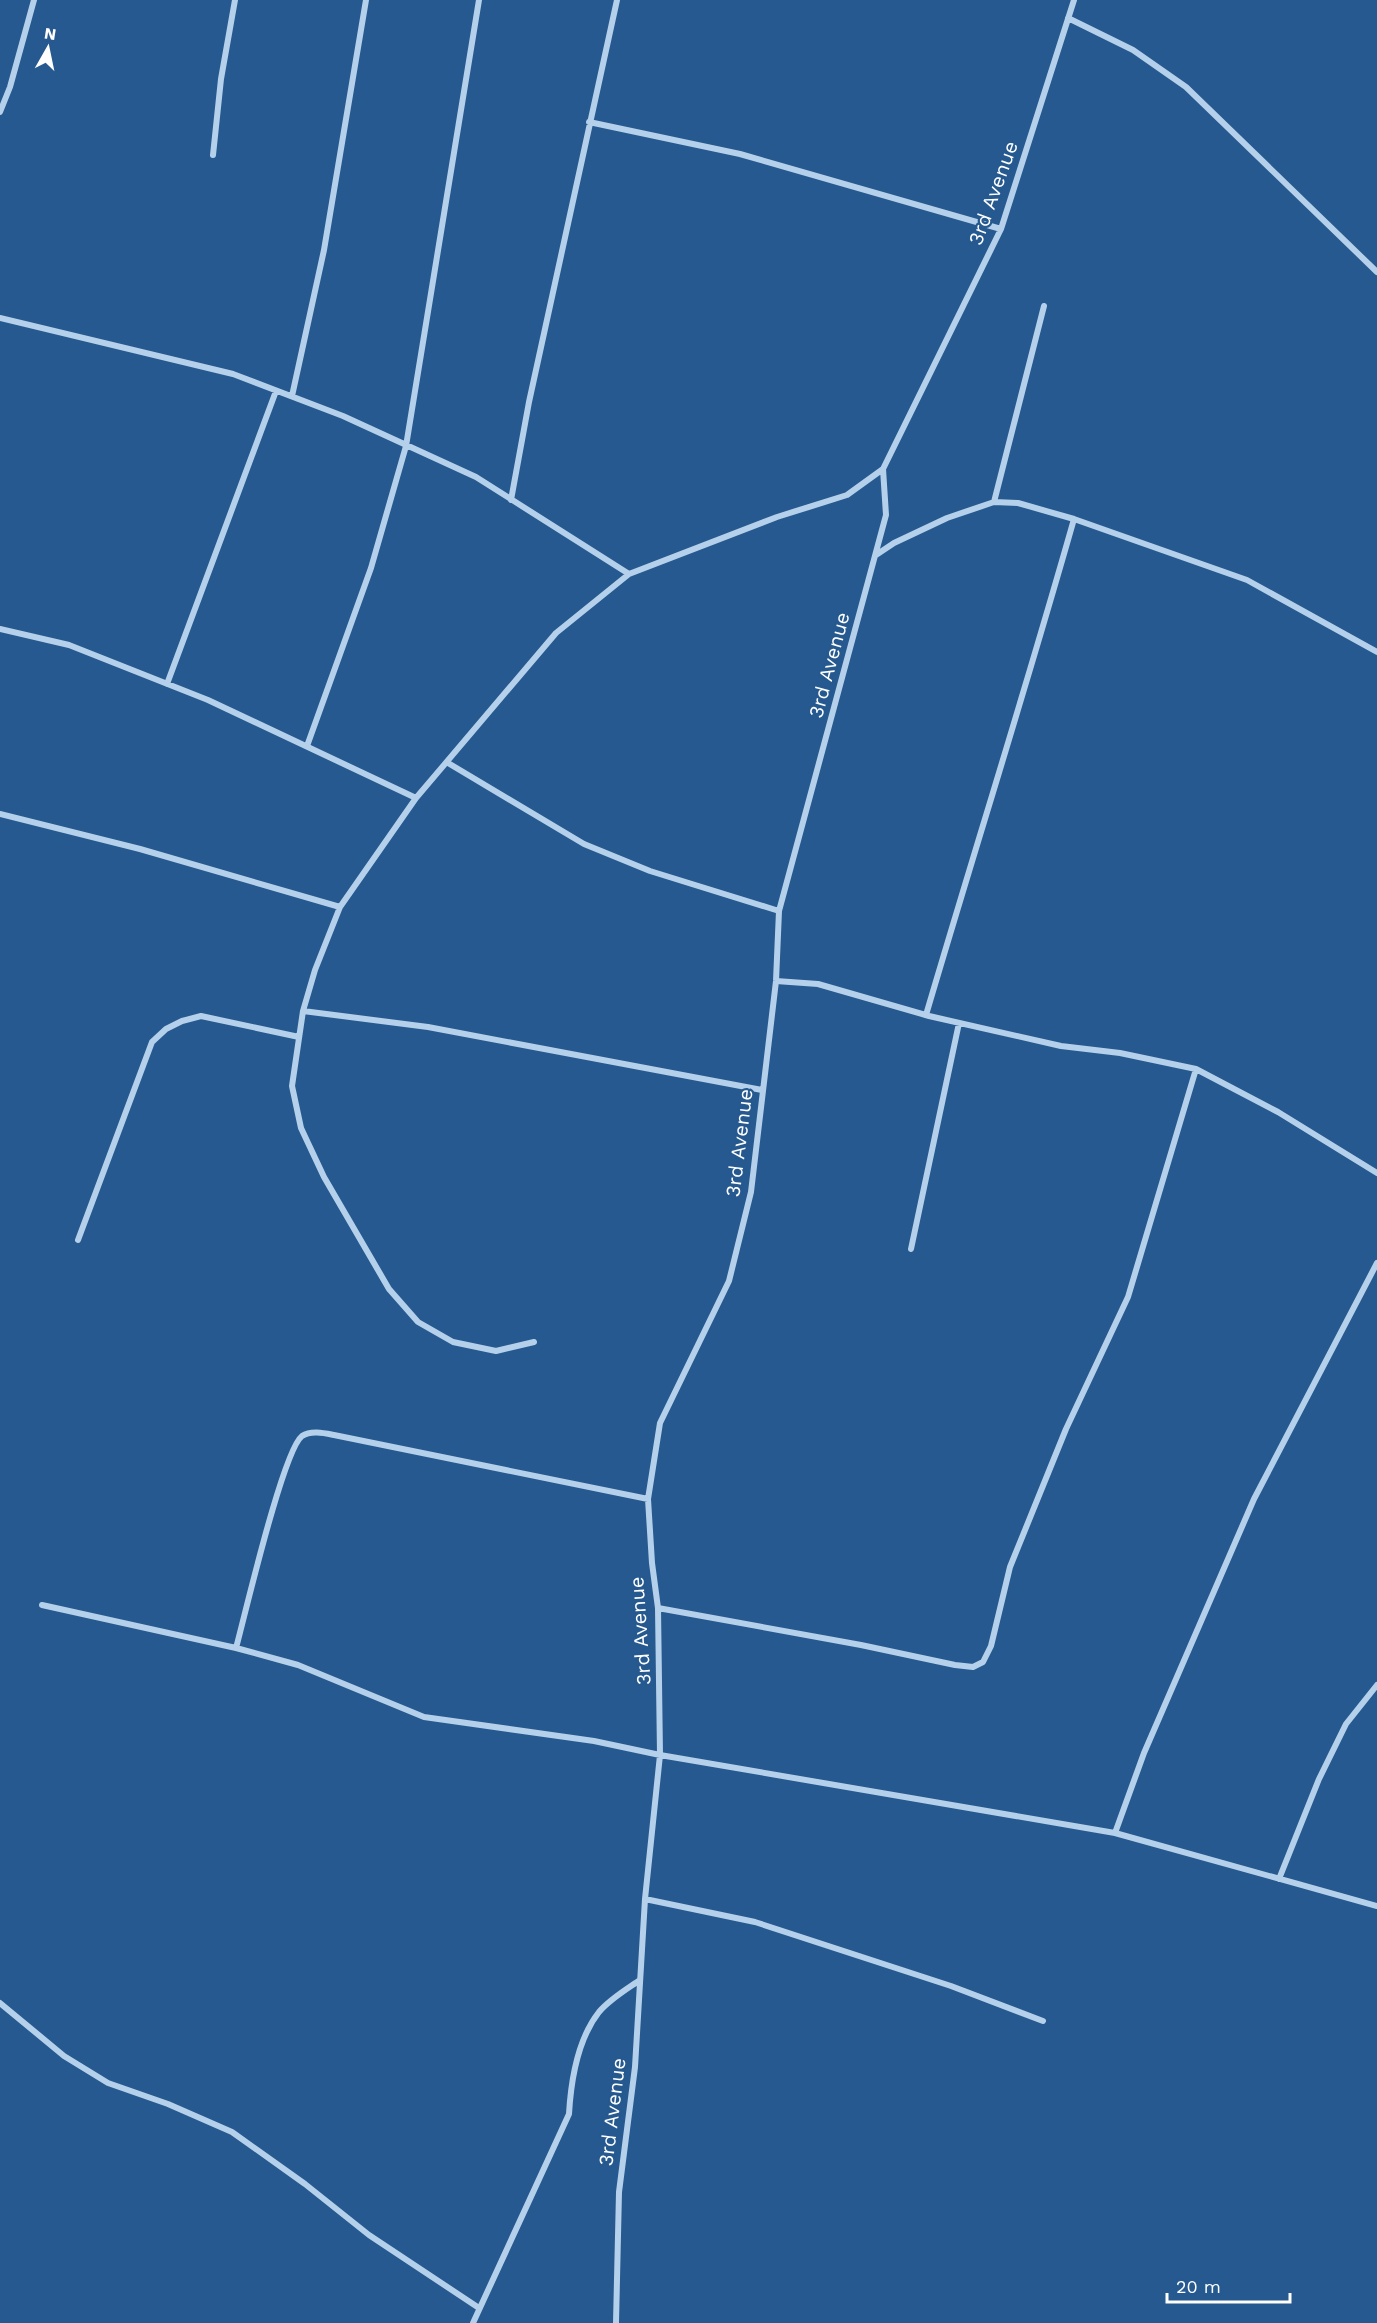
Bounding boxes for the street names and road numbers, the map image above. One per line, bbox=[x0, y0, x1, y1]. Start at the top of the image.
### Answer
street label: 3rd Avenue bbox=[963, 138, 1023, 248]
street label: 3rd Avenue bbox=[803, 609, 855, 721]
street label: 3rd Avenue bbox=[720, 1088, 758, 1198]
street label: 3rd Avenue bbox=[624, 1576, 656, 1686]
street label: 3rd Avenue bbox=[593, 2057, 631, 2167]

